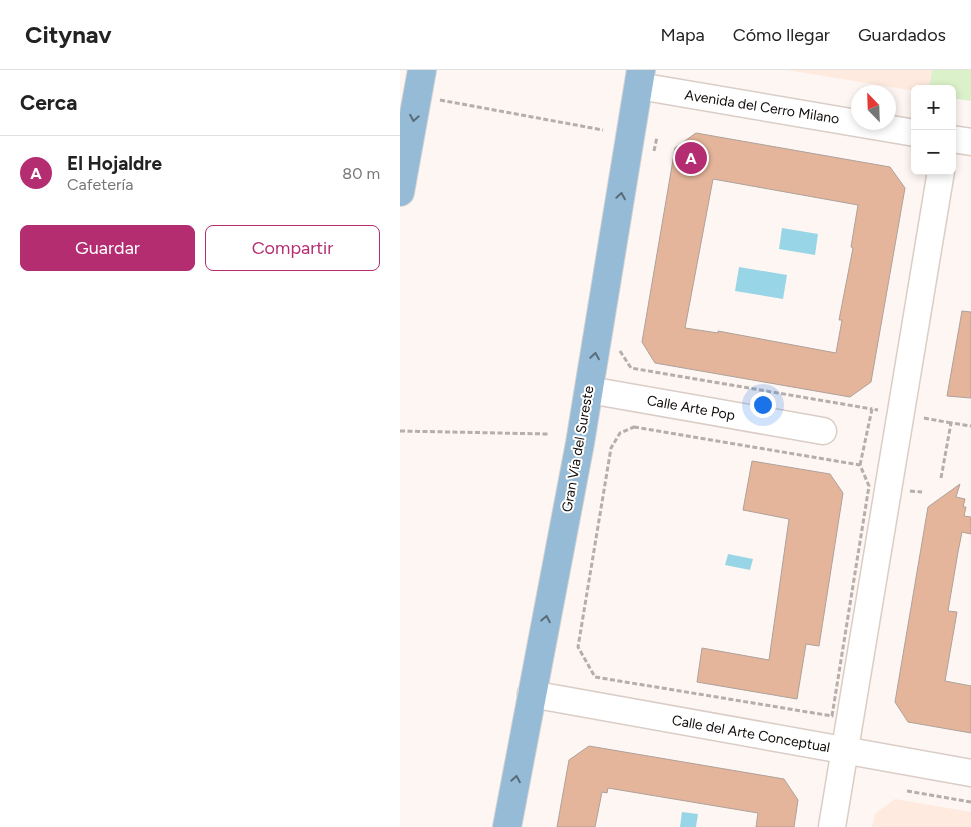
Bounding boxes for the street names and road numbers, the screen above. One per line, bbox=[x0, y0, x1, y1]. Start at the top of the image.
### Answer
street label: Avenida del Cerro Milano bbox=[683, 86, 841, 128]
street label: Gran Vía del Sureste bbox=[559, 384, 598, 513]
street label: Calle Arte Pop bbox=[645, 392, 737, 424]
street label: Calle del Arte Conceptual bbox=[671, 712, 831, 756]

